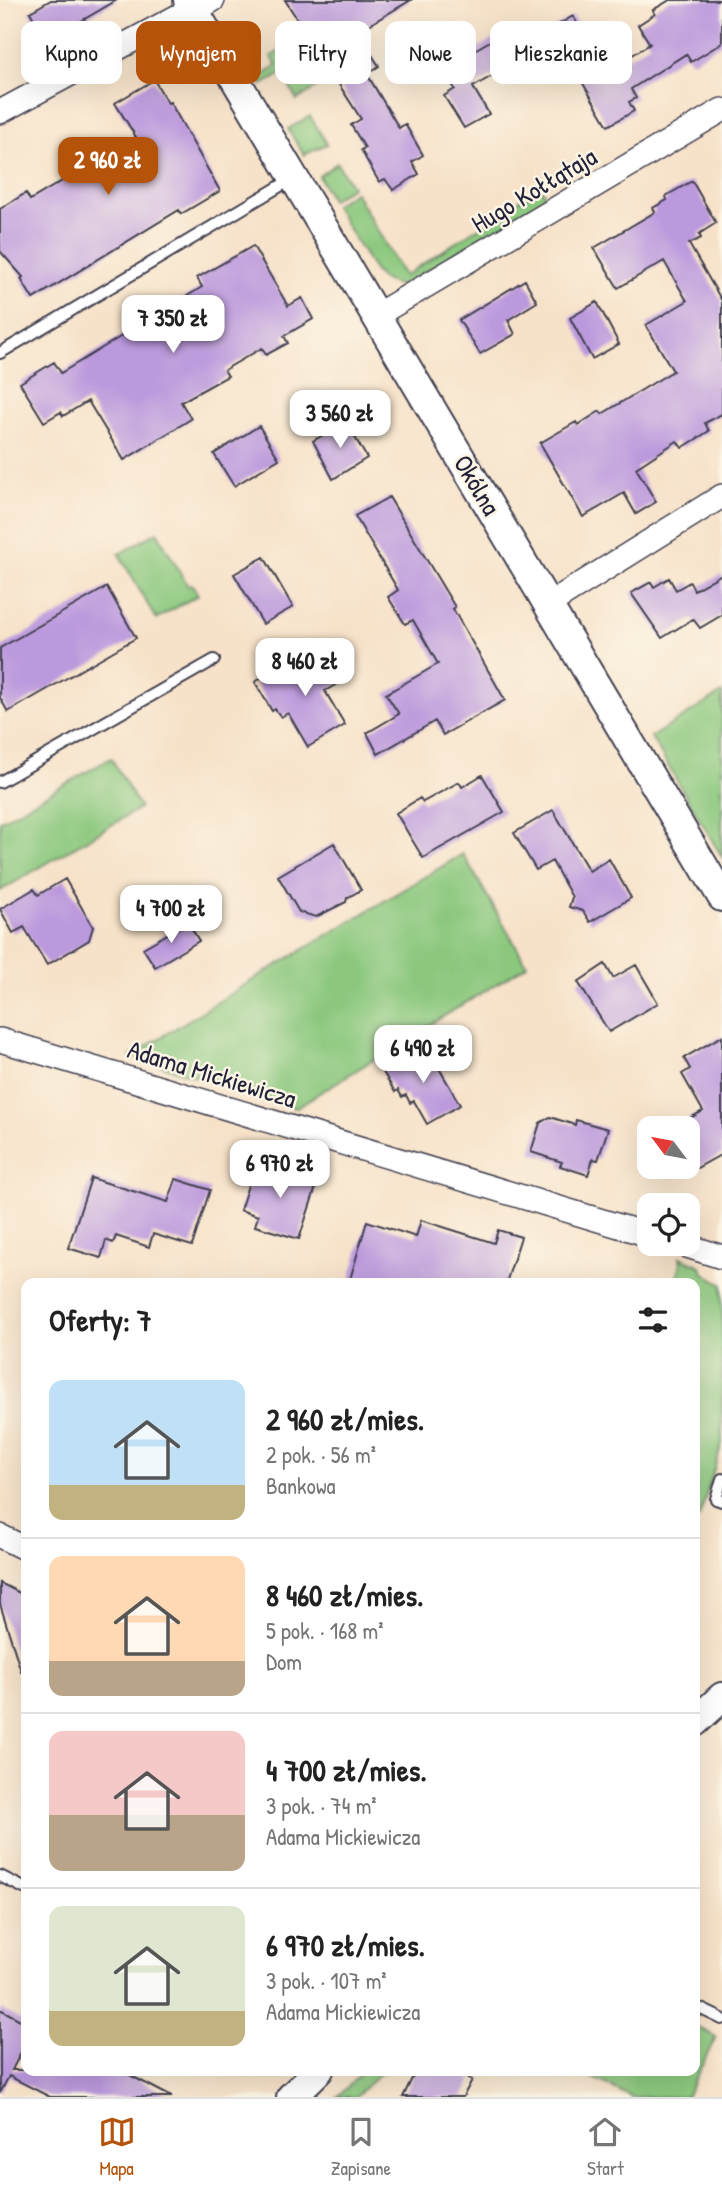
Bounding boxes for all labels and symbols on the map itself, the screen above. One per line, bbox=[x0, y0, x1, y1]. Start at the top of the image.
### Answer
pin: 2 960 zł bbox=[36, 138, 180, 197]
street label: Hugo Kołłątaja bbox=[465, 139, 603, 241]
pin: 7 350 zł bbox=[101, 296, 245, 355]
pin: 3 560 zł bbox=[268, 391, 412, 450]
street label: Okólna bbox=[446, 448, 509, 521]
pin: 8 460 zł bbox=[233, 638, 377, 698]
pin: 4 700 zł bbox=[99, 886, 243, 945]
pin: 6 490 zł bbox=[351, 1026, 495, 1085]
street label: Adama Mickiewicza bbox=[124, 1031, 301, 1116]
north arrow bbox=[637, 1116, 700, 1180]
pin: 6 970 zł bbox=[208, 1140, 352, 1200]

